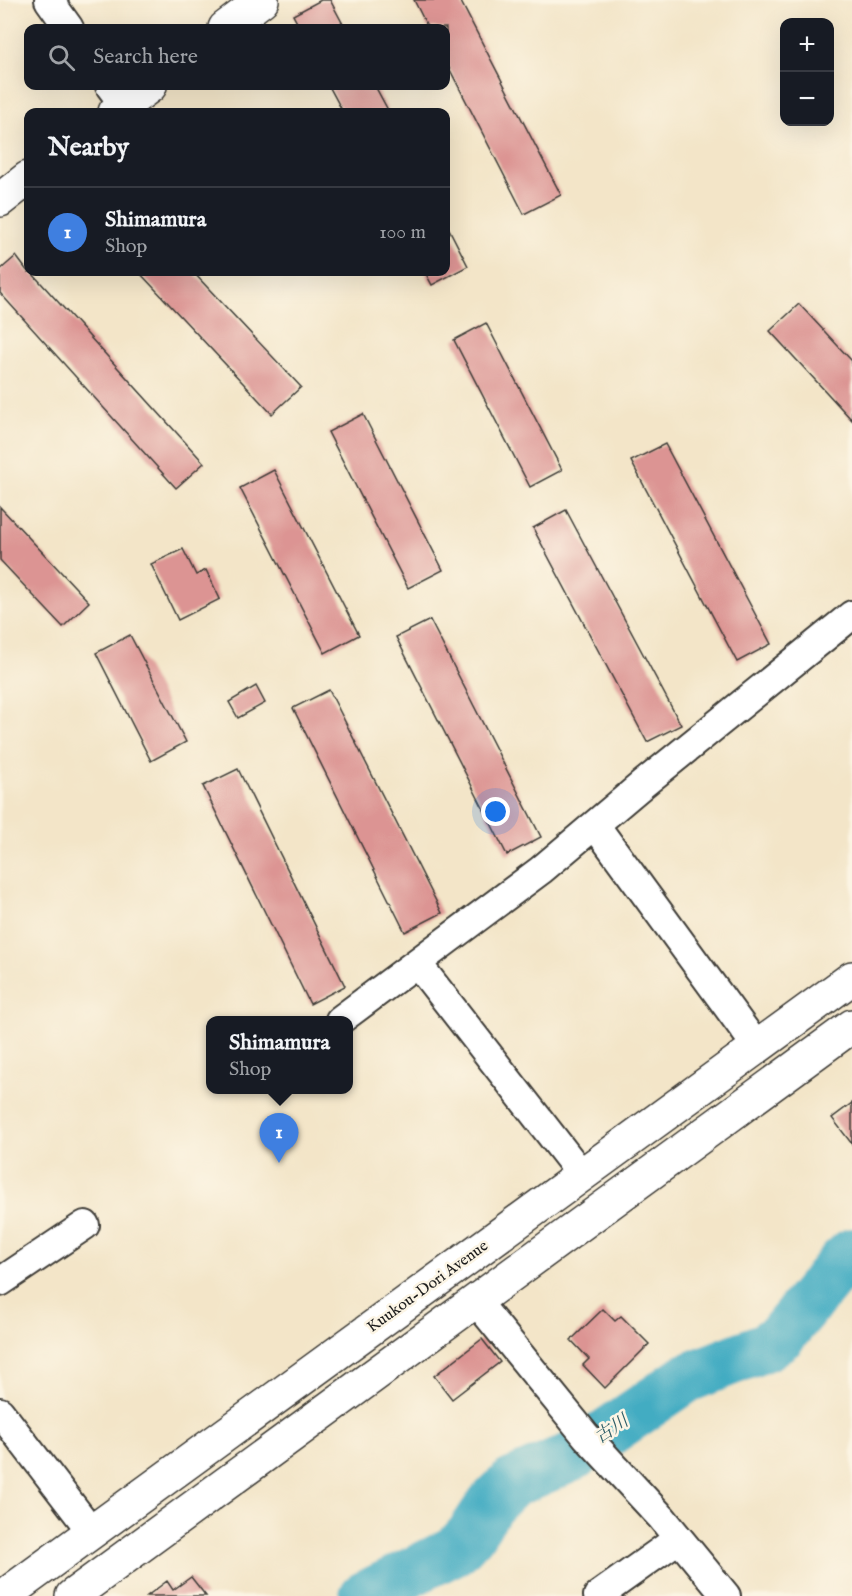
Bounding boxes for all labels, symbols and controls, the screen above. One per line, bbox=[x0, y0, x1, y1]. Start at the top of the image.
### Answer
map controls bbox=[780, 18, 834, 126]
button: + bbox=[780, 18, 834, 72]
search box bbox=[24, 24, 450, 90]
icon: search bbox=[45, 41, 78, 74]
text: Search here bbox=[93, 43, 198, 71]
button: − bbox=[780, 72, 834, 126]
text: Nearby bbox=[48, 131, 129, 164]
text: Shimamura bbox=[105, 206, 206, 234]
text: 1 bbox=[64, 220, 71, 245]
text: 100 m bbox=[379, 220, 426, 245]
text: Shop bbox=[105, 234, 147, 259]
your location bbox=[481, 797, 510, 826]
popup bbox=[206, 1016, 353, 1094]
text: Shimamura bbox=[229, 1029, 330, 1057]
text: Shop bbox=[229, 1057, 271, 1082]
pin: 1 bbox=[260, 1114, 298, 1163]
street label: Kuukou-Dori Avenue bbox=[364, 1236, 492, 1338]
water label: 古川 bbox=[591, 1409, 635, 1450]

